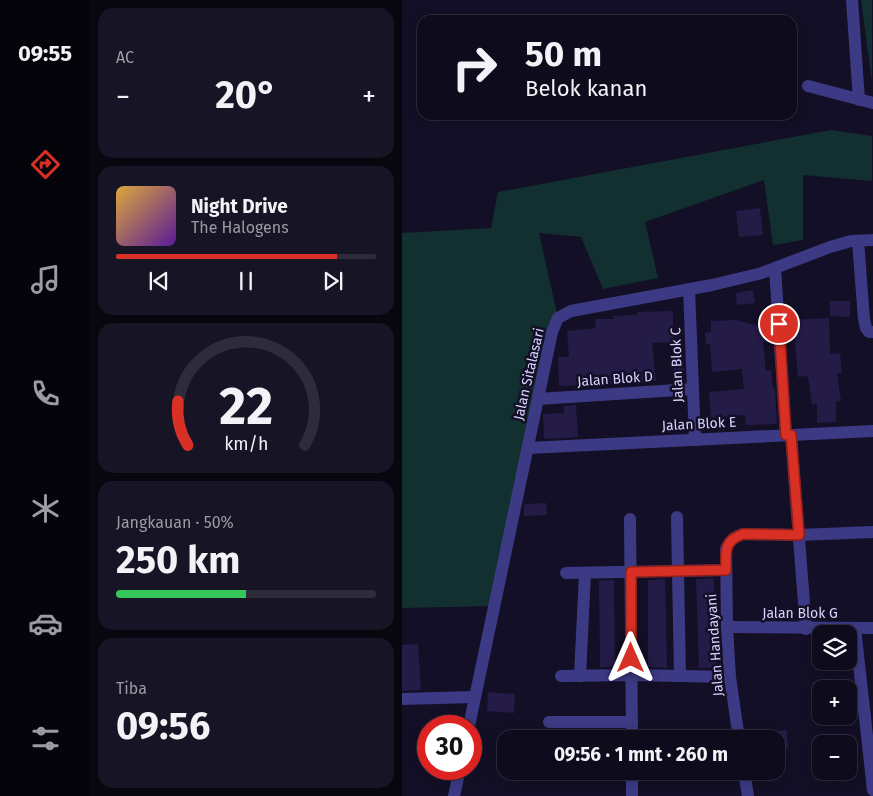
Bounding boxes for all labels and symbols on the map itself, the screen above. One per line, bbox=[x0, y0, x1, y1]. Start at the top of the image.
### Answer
pin bbox=[758, 303, 800, 345]
street label: Jalan Sitalasari bbox=[510, 326, 548, 422]
street label: Jalan Blok C bbox=[667, 327, 687, 403]
street label: Jalan Blok D bbox=[577, 368, 653, 390]
street label: Jalan Blok E bbox=[661, 414, 737, 434]
street label: Jalan Handayani bbox=[703, 593, 727, 697]
street label: Jalan Blok G bbox=[762, 605, 838, 622]
position arrow bbox=[604, 631, 656, 683]
speed limit sign: 30 bbox=[417, 715, 482, 780]

